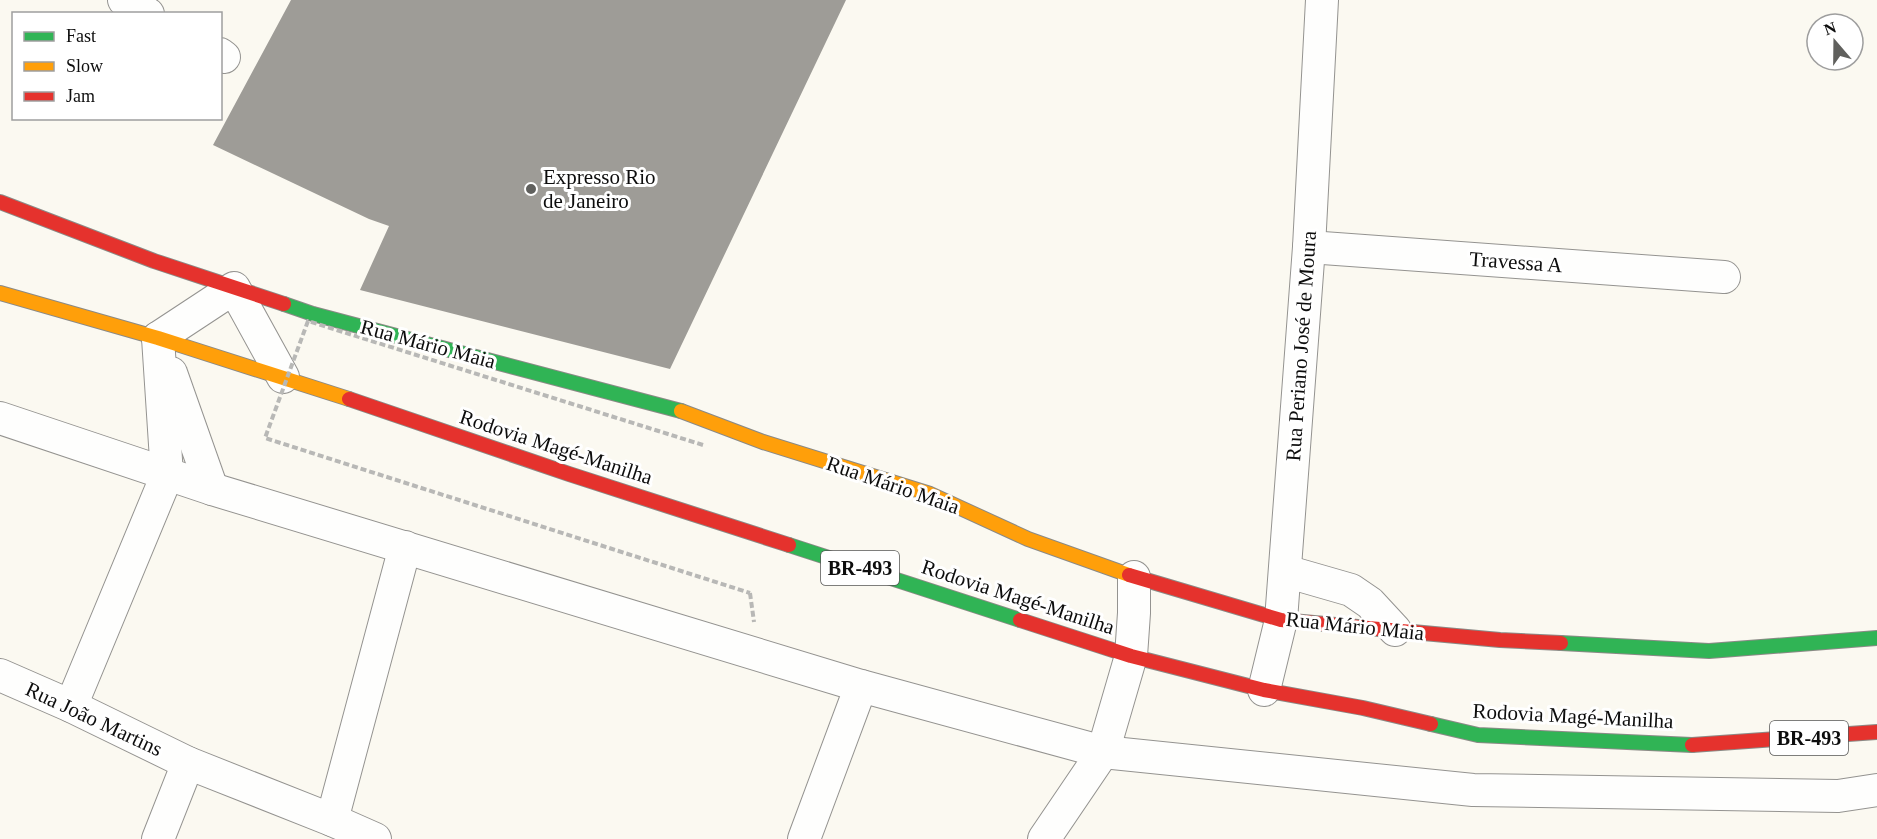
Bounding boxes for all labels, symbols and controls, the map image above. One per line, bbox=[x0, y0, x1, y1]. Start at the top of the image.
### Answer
legend bbox=[12, 12, 222, 120]
north arrow bbox=[1805, 12, 1865, 72]
text: N bbox=[1822, 18, 1839, 38]
text: Fast bbox=[66, 26, 96, 46]
text: Slow bbox=[66, 56, 103, 76]
text: Jam bbox=[66, 86, 95, 106]
place label: Expresso Rio de Janeiro bbox=[543, 165, 656, 213]
marker: Expresso Rio de Janeiro bbox=[524, 182, 538, 196]
street label: Rua Periano José de Moura bbox=[1281, 229, 1321, 462]
street label: Travessa A bbox=[1469, 247, 1564, 277]
street label: Rua Mário Maia bbox=[358, 314, 499, 374]
street label: Rodovia Magé-Manilha bbox=[457, 404, 656, 490]
street label: Rua Mário Maia bbox=[823, 451, 963, 519]
road number: BR-493 bbox=[821, 551, 899, 585]
street label: Rodovia Magé-Manilha bbox=[919, 554, 1118, 640]
street label: Rua Mário Maia bbox=[1285, 607, 1426, 645]
street label: Rua João Martins bbox=[22, 677, 166, 761]
street label: Rodovia Magé-Manilha bbox=[1472, 699, 1675, 733]
road number: BR-493 bbox=[1770, 721, 1848, 755]

